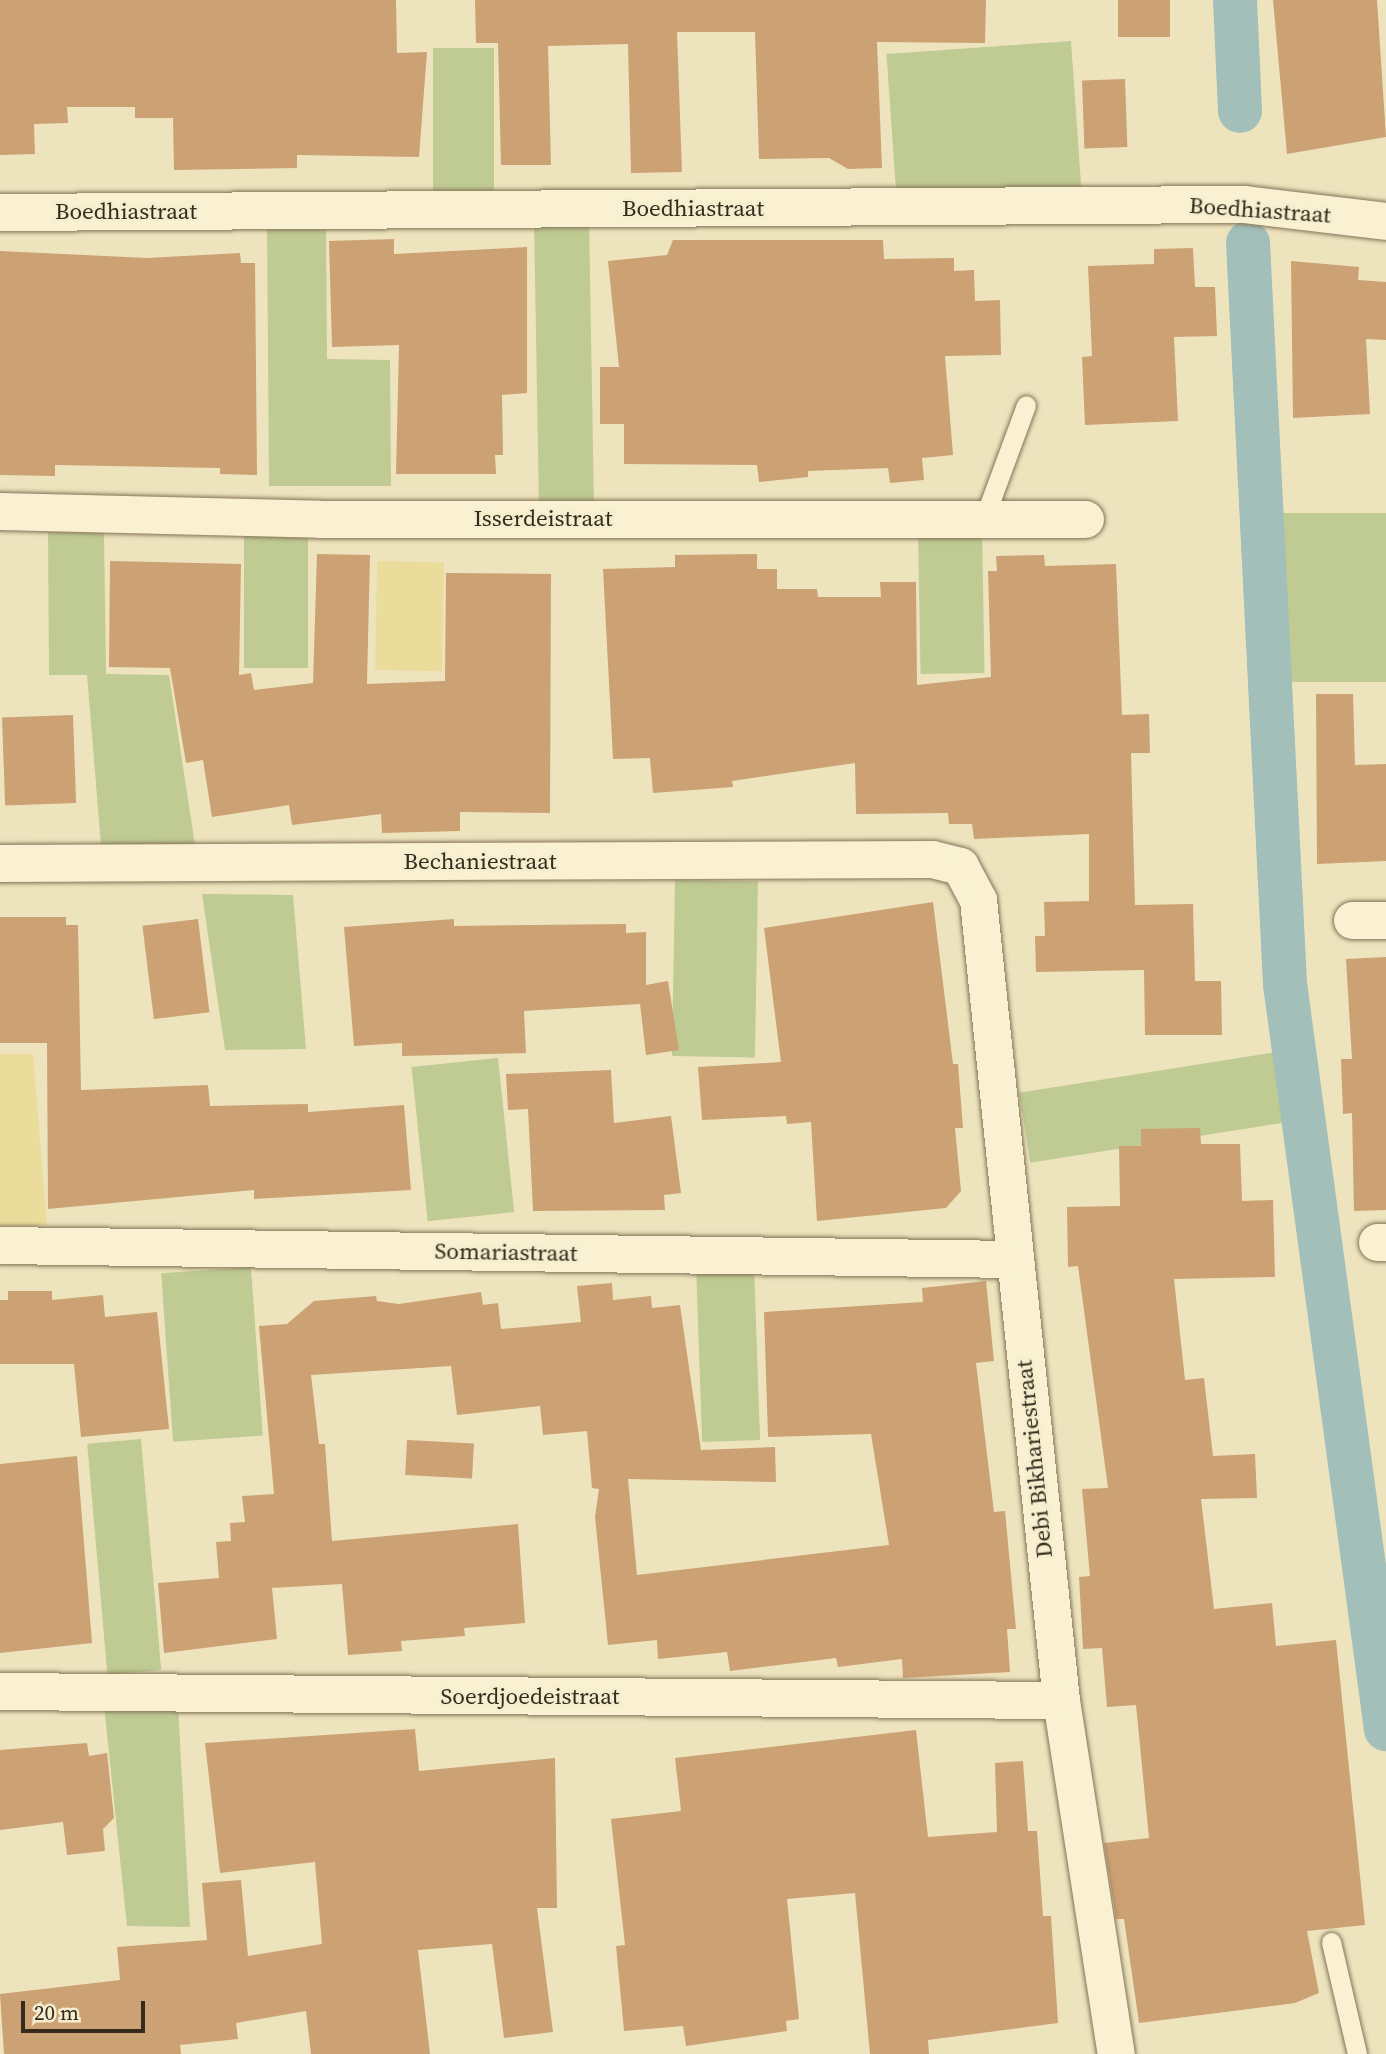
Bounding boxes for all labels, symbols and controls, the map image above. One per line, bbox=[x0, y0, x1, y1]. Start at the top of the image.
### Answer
street label: Boedhiastraat bbox=[1188, 191, 1332, 229]
street label: Boedhiastraat bbox=[622, 194, 764, 222]
street label: Boedhiastraat bbox=[55, 197, 197, 225]
street label: Isserdeistraat bbox=[474, 504, 612, 532]
street label: Bechaniestraat bbox=[404, 847, 556, 875]
street label: Somariastraat bbox=[434, 1237, 578, 1267]
street label: Debi Bikhariestraat bbox=[1010, 1359, 1058, 1559]
street label: Soerdjoedeistraat bbox=[441, 1682, 619, 1710]
scale bar bbox=[24, 1988, 149, 2032]
text: 20 m bbox=[34, 1998, 79, 2027]

